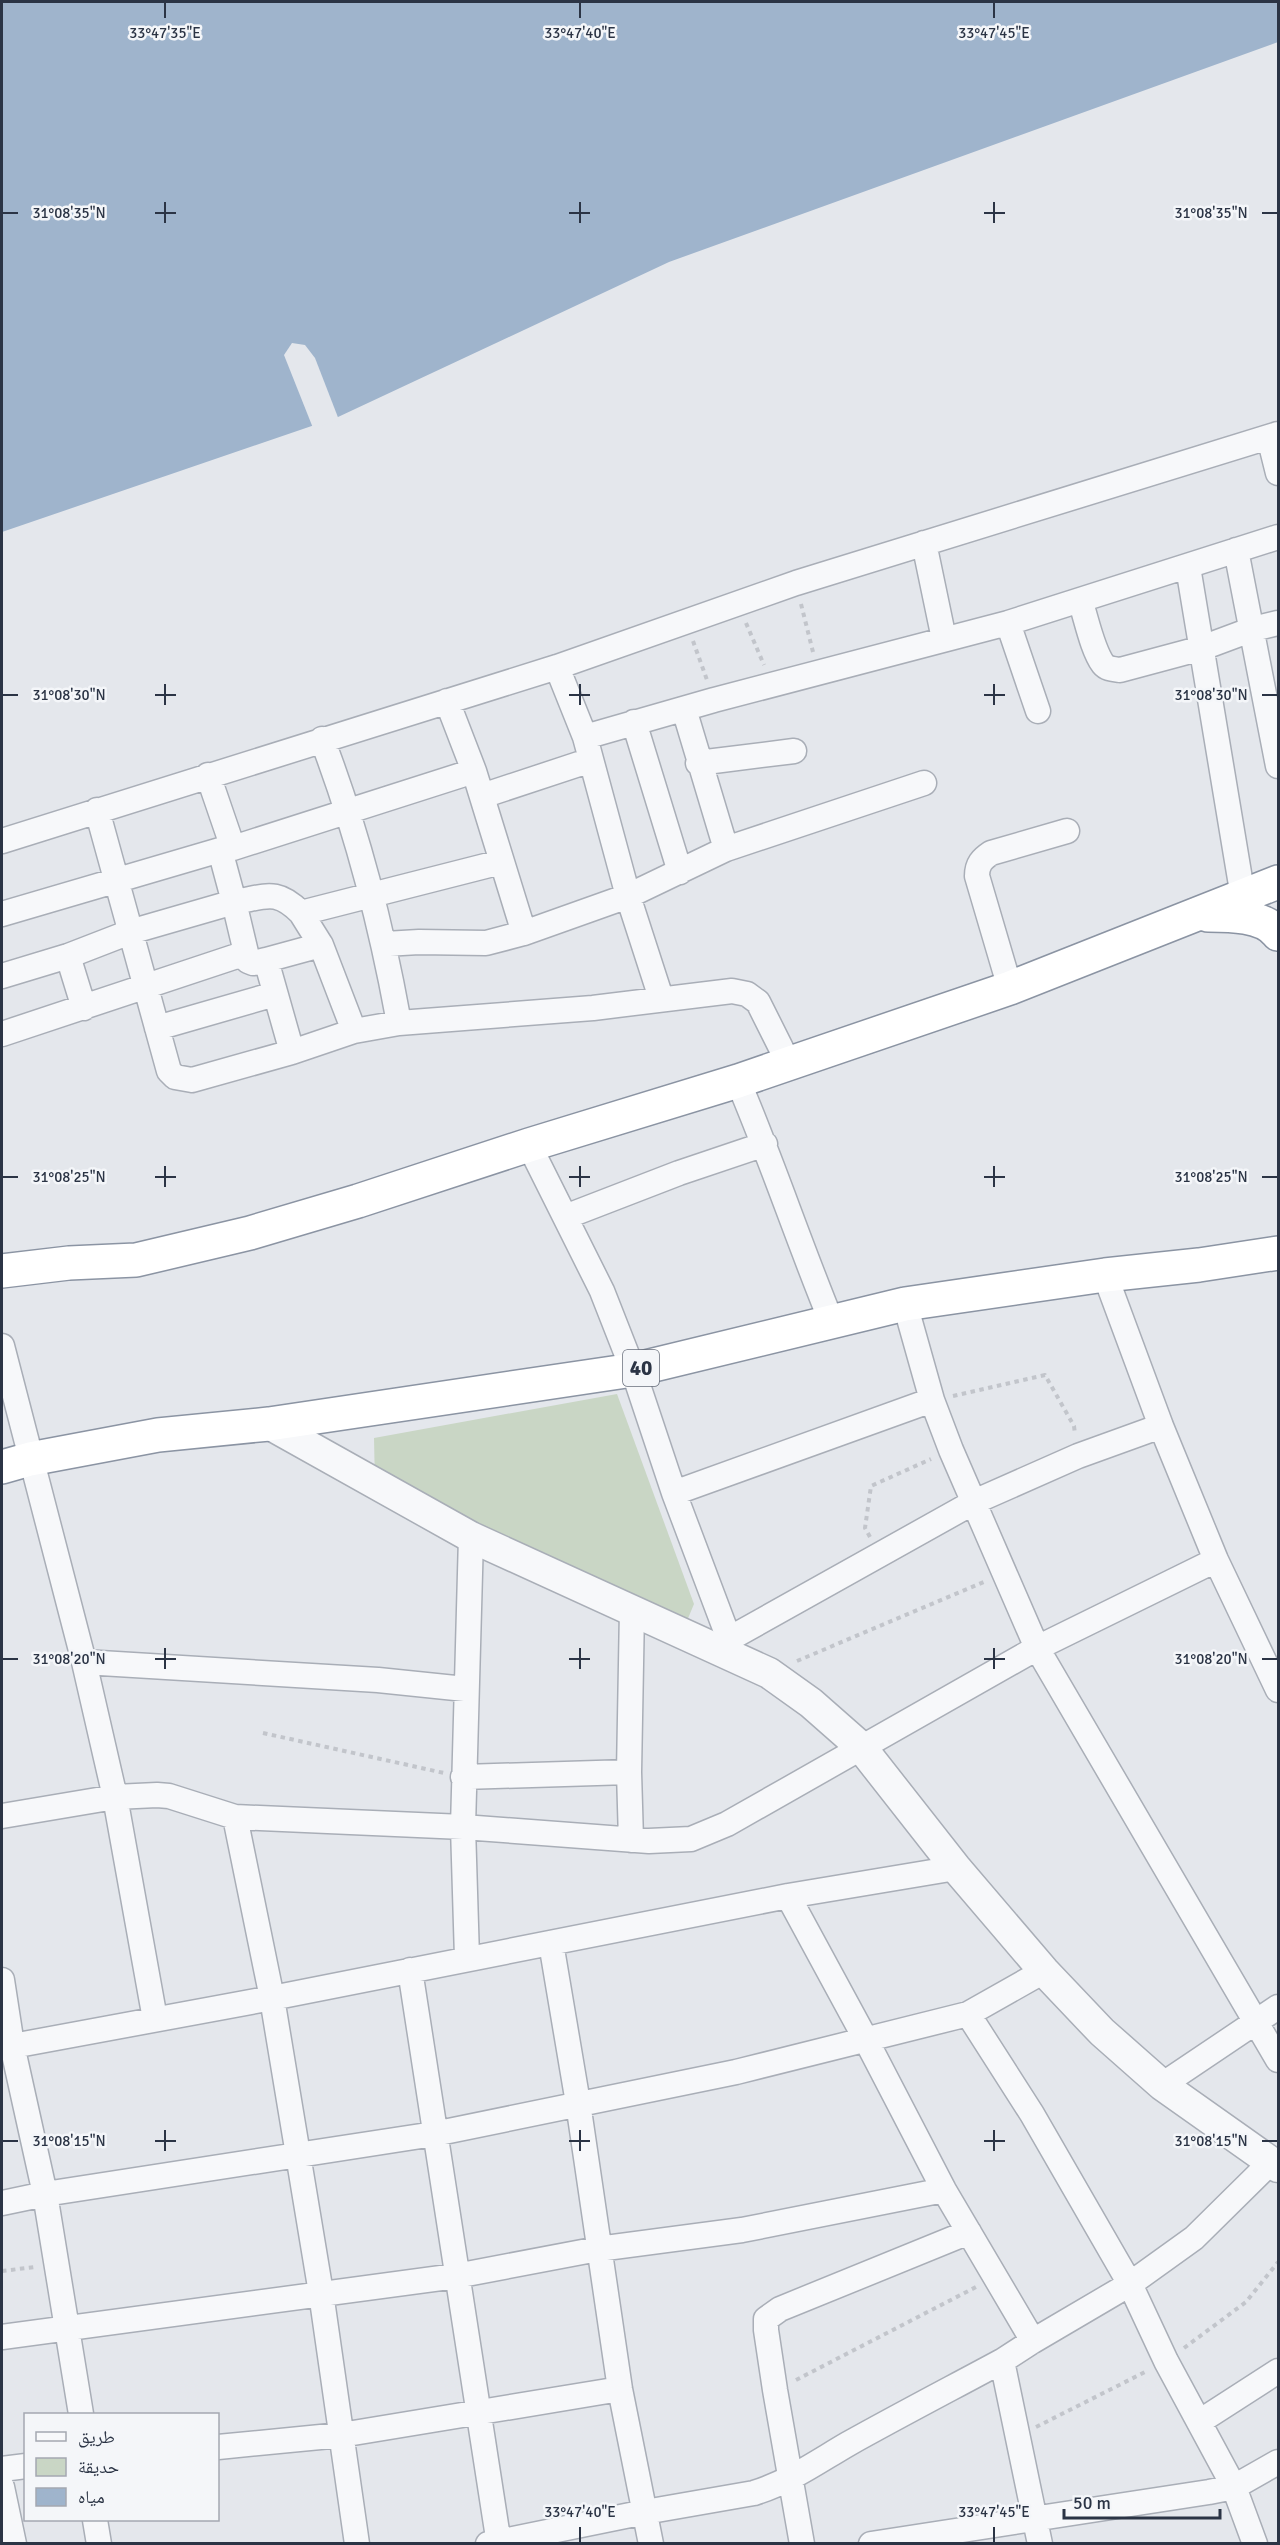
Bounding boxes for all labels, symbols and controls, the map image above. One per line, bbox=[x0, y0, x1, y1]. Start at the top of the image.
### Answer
text: 33°47'35"E bbox=[129, 24, 201, 42]
text: 33°47'40"E bbox=[544, 24, 616, 42]
text: 33°47'45"E bbox=[958, 24, 1030, 42]
text: 31°08'35"N bbox=[32, 204, 106, 222]
text: 31°08'35"N bbox=[1174, 204, 1248, 222]
text: 31°08'30"N bbox=[32, 686, 106, 704]
text: 31°08'30"N bbox=[1174, 686, 1248, 704]
text: 31°08'25"N bbox=[32, 1168, 106, 1186]
text: 31°08'25"N bbox=[1174, 1168, 1248, 1186]
road number: 40 bbox=[623, 1350, 659, 1386]
text: 31°08'20"N bbox=[32, 1650, 106, 1668]
text: 31°08'20"N bbox=[1174, 1650, 1248, 1668]
text: 31°08'15"N bbox=[32, 2132, 106, 2150]
text: 31°08'15"N bbox=[1174, 2132, 1248, 2150]
legend bbox=[24, 2413, 219, 2521]
text: طريق bbox=[78, 2426, 115, 2448]
text: حديقة bbox=[78, 2456, 119, 2478]
scale bar bbox=[1064, 2482, 1220, 2520]
text: مياه bbox=[78, 2486, 105, 2508]
text: 50 m bbox=[1073, 2492, 1111, 2514]
text: 33°47'40"E bbox=[544, 2503, 616, 2521]
text: 33°47'45"E bbox=[958, 2503, 1030, 2521]

